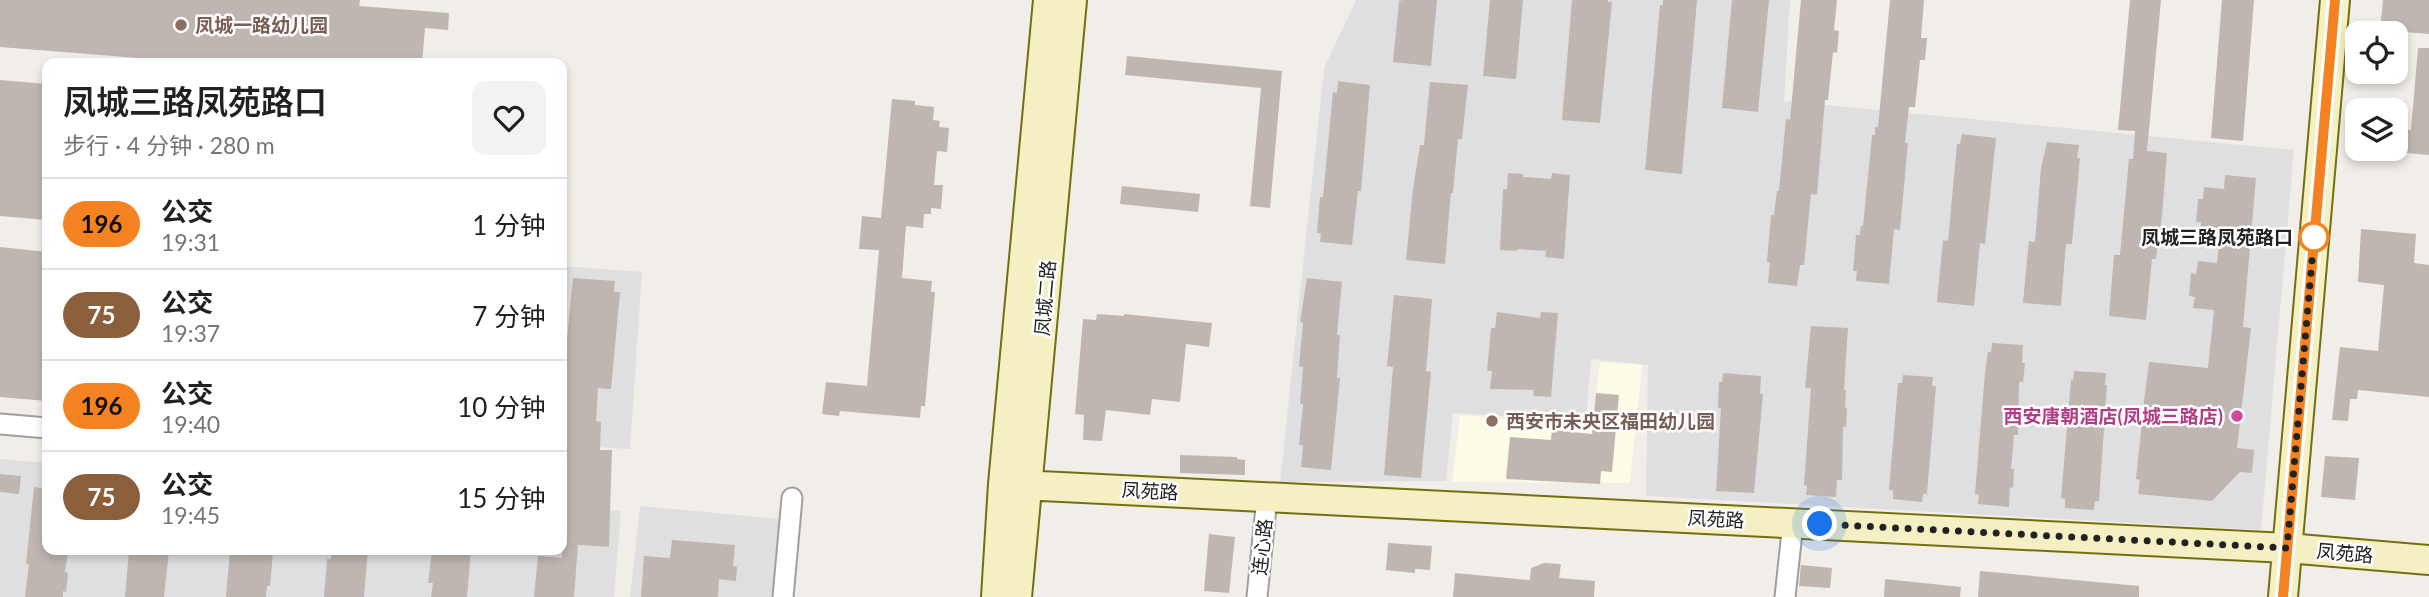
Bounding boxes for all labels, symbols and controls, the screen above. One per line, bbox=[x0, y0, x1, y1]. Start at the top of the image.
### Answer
place label: 凤城一路幼儿园 bbox=[195, 13, 328, 36]
marker: 凤城一路幼儿园 bbox=[173, 17, 189, 33]
map controls bbox=[2345, 21, 2408, 161]
button: locate bbox=[2345, 21, 2408, 84]
text: 凤城三路凤苑路口 bbox=[63, 81, 327, 121]
button: heart bbox=[472, 81, 546, 155]
button: layers bbox=[2345, 98, 2408, 161]
text: 步行 · 4 分钟 · 280 m bbox=[63, 131, 275, 159]
text: 公交 bbox=[161, 195, 213, 227]
text: 196 bbox=[81, 209, 122, 238]
text: 1 分钟 bbox=[472, 209, 546, 241]
marker: 凤城三路凤苑路口 bbox=[2299, 222, 2329, 252]
place label: 凤城三路凤苑路口 bbox=[2141, 225, 2293, 248]
text: 19:31 bbox=[161, 228, 220, 256]
street label: 凤城二路 bbox=[1030, 259, 1059, 337]
text: 公交 bbox=[161, 286, 213, 318]
text: 75 bbox=[88, 300, 115, 329]
text: 7 分钟 bbox=[472, 300, 546, 332]
text: 19:37 bbox=[161, 319, 220, 347]
text: 公交 bbox=[161, 377, 213, 409]
text: 196 bbox=[81, 391, 122, 420]
text: 10 分钟 bbox=[457, 391, 546, 423]
place label: 西安唐朝酒店(凤城三路店) bbox=[2004, 404, 2223, 427]
marker: 西安唐朝酒店(凤城三路店) bbox=[2229, 408, 2245, 424]
place label: 西安市未央区福田幼儿园 bbox=[1506, 409, 1715, 432]
text: 19:40 bbox=[161, 410, 220, 438]
marker: 西安市未央区福田幼儿园 bbox=[1484, 413, 1500, 429]
text: 公交 bbox=[161, 468, 213, 500]
street label: 凤苑路 bbox=[1121, 478, 1179, 503]
text: 75 bbox=[88, 482, 115, 511]
text: 15 分钟 bbox=[457, 482, 546, 514]
text: 19:45 bbox=[161, 501, 220, 529]
street label: 凤苑路 bbox=[1687, 506, 1745, 531]
your location bbox=[1802, 506, 1837, 541]
street label: 连心路 bbox=[1247, 517, 1276, 577]
street label: 凤苑路 bbox=[2316, 539, 2374, 566]

